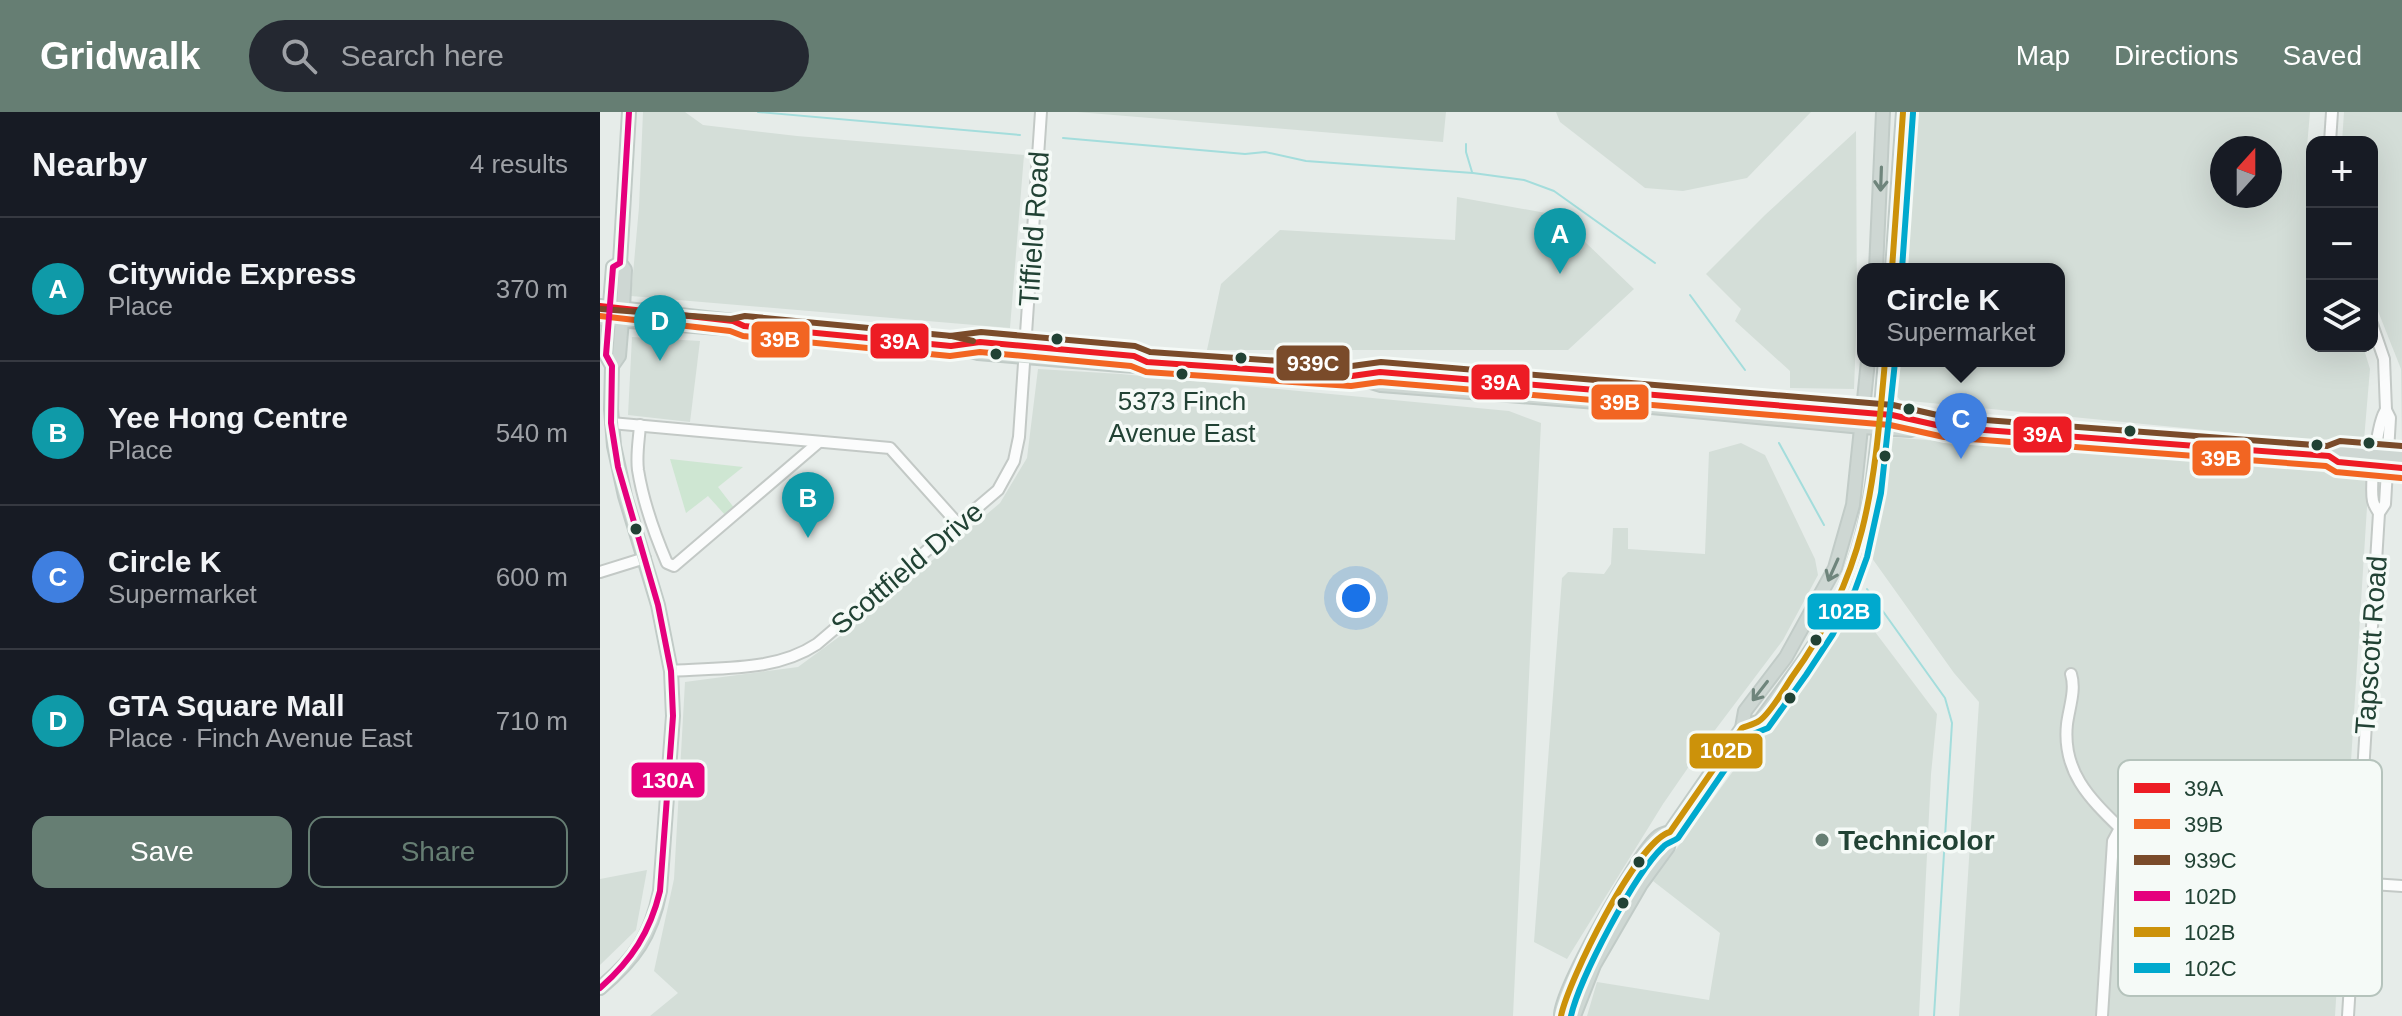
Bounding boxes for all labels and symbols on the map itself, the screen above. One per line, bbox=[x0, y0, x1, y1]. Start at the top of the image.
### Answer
north arrow bbox=[2210, 136, 2282, 208]
street label: Tiffield Road bbox=[1013, 150, 1055, 308]
one-way arrow bbox=[1873, 165, 1888, 192]
pin: A bbox=[1534, 208, 1586, 274]
pin: D bbox=[634, 295, 686, 361]
line badge: 39B bbox=[750, 320, 811, 359]
line badge: 39A bbox=[869, 322, 930, 360]
text: 39B bbox=[760, 327, 800, 352]
text: 39A bbox=[880, 329, 920, 354]
unlabelled marker bbox=[1049, 331, 1065, 347]
line badge: 939C bbox=[1275, 344, 1351, 382]
unlabelled marker bbox=[988, 346, 1004, 362]
unlabelled marker bbox=[1233, 350, 1249, 366]
text: 939C bbox=[1287, 351, 1339, 376]
line badge: 39A bbox=[1470, 363, 1531, 401]
marker: 5373 Finch Avenue East bbox=[1174, 366, 1190, 382]
text: 39A bbox=[1481, 370, 1521, 395]
line badge: 39B bbox=[1590, 383, 1650, 421]
place label: 5373 Finch Avenue East bbox=[1109, 386, 1256, 448]
text: 39B bbox=[1600, 390, 1640, 415]
pin: C bbox=[1935, 393, 1987, 459]
unlabelled marker bbox=[1901, 401, 1917, 417]
line badge: 39A bbox=[2012, 415, 2073, 454]
text: 39A bbox=[2023, 422, 2063, 447]
unlabelled marker bbox=[2122, 423, 2138, 439]
unlabelled marker bbox=[2361, 435, 2377, 451]
unlabelled marker bbox=[2309, 437, 2325, 453]
line badge: 39B bbox=[2191, 439, 2252, 477]
text: 39B bbox=[2201, 446, 2241, 471]
unlabelled marker bbox=[1877, 448, 1893, 464]
pin: B bbox=[782, 472, 834, 538]
street label: Scottfield Drive bbox=[825, 496, 989, 640]
unlabelled marker bbox=[628, 521, 644, 537]
street label: Tapscott Road bbox=[2349, 555, 2393, 735]
one-way arrow bbox=[1824, 557, 1839, 582]
your location bbox=[1336, 578, 1376, 618]
line badge: 102B bbox=[1806, 592, 1882, 631]
text: 102B bbox=[1818, 599, 1870, 624]
unlabelled marker bbox=[1808, 632, 1824, 648]
one-way arrow bbox=[1752, 680, 1769, 701]
unlabelled marker bbox=[1782, 690, 1798, 706]
line badge: 102D bbox=[1688, 732, 1764, 770]
text: 102D bbox=[1700, 738, 1752, 763]
legend bbox=[2118, 760, 2382, 996]
line badge: 130A bbox=[630, 761, 706, 799]
text: 130A bbox=[642, 768, 694, 793]
text: 39A bbox=[2184, 776, 2223, 801]
text: 39B bbox=[2184, 812, 2223, 837]
place label: Technicolor bbox=[1838, 825, 1995, 856]
marker: Technicolor bbox=[1813, 831, 1831, 849]
text: 939C bbox=[2184, 848, 2237, 873]
unlabelled marker bbox=[1631, 854, 1647, 870]
text: 102D bbox=[2184, 884, 2237, 909]
unlabelled marker bbox=[1615, 895, 1631, 911]
text: 102B bbox=[2184, 920, 2235, 945]
text: 102C bbox=[2184, 956, 2237, 981]

